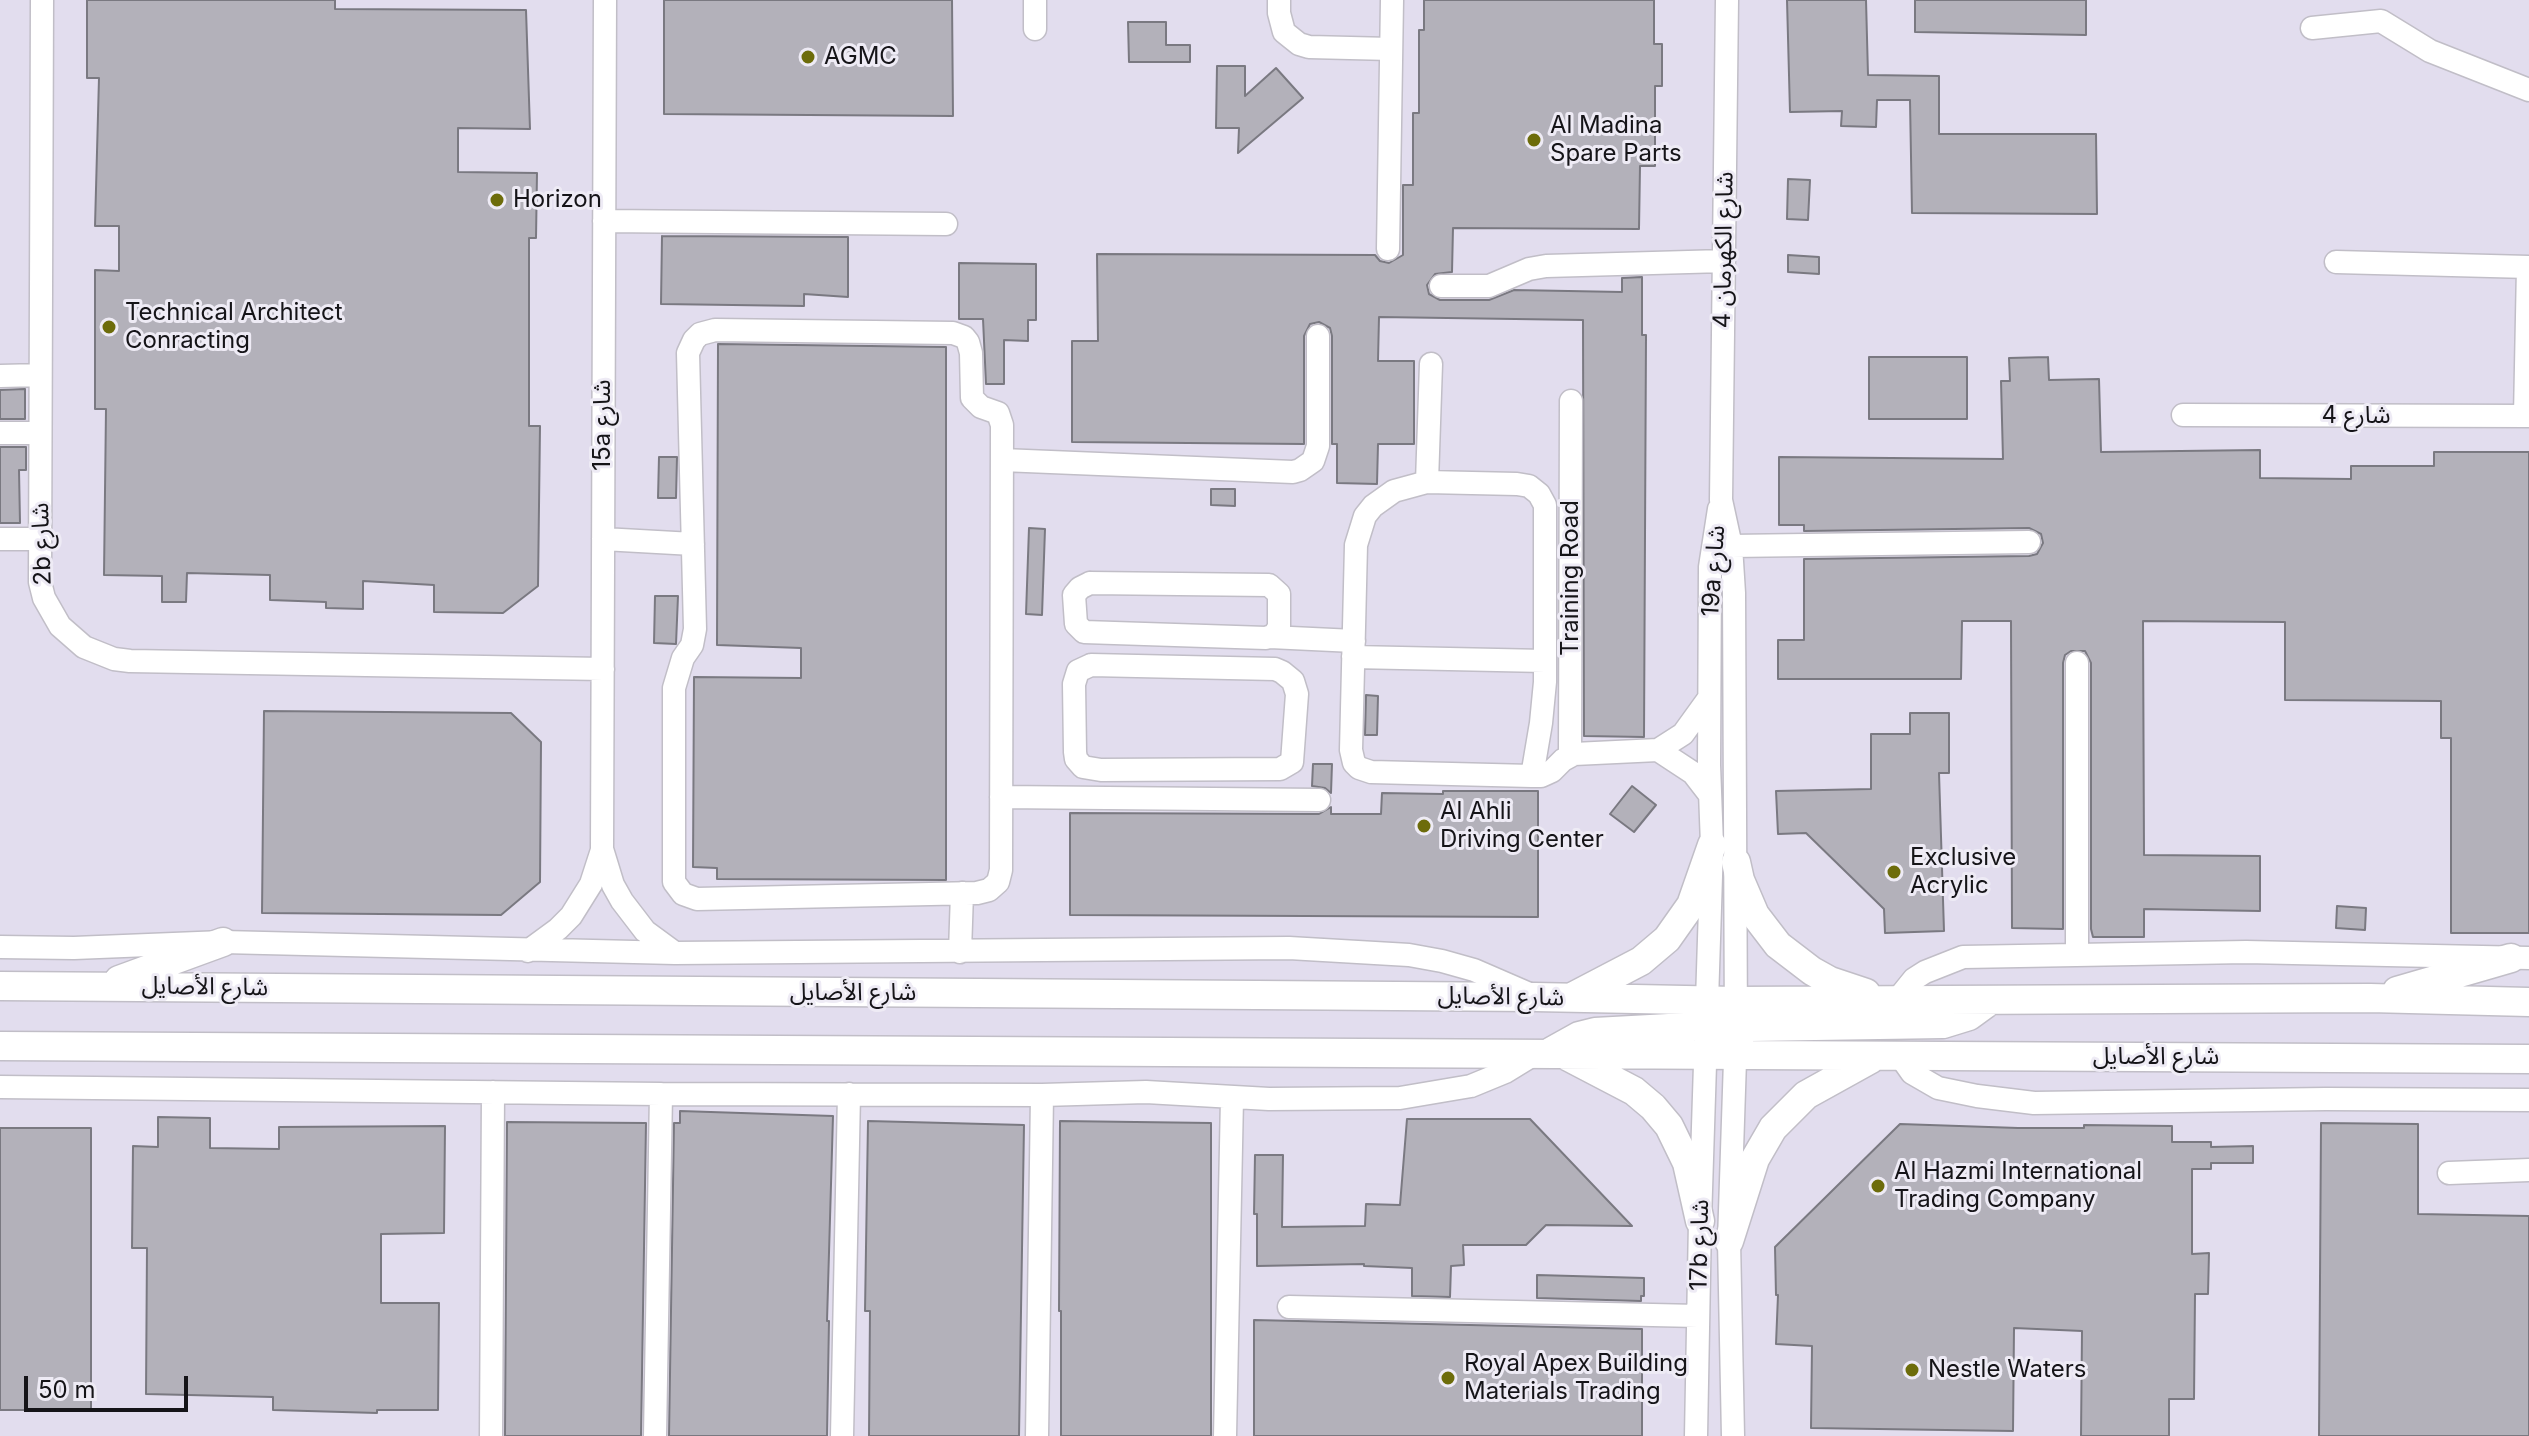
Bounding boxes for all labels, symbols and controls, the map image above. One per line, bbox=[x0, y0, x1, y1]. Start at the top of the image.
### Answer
place label: AGMC bbox=[824, 43, 897, 71]
marker: AGMC bbox=[799, 48, 817, 66]
place label: Al Madina Spare Parts bbox=[1550, 112, 1682, 168]
marker: Al Madina Spare Parts bbox=[1525, 131, 1543, 149]
street label: شارع الكهرمان 4 bbox=[1708, 171, 1740, 329]
place label: Horizon bbox=[513, 186, 602, 214]
marker: Horizon bbox=[488, 191, 506, 209]
place label: Technical Architect Conracting bbox=[125, 299, 343, 355]
marker: Technical Architect Conracting bbox=[100, 318, 118, 336]
street label: 15a شارع bbox=[589, 379, 617, 471]
street label: شارع 4 bbox=[2321, 402, 2391, 430]
street label: Training Road bbox=[1557, 500, 1585, 656]
street label: 2b شارع bbox=[26, 502, 58, 586]
street label: 19a شارع bbox=[1696, 524, 1732, 618]
place label: Al Ahli Driving Center bbox=[1440, 798, 1604, 854]
marker: Al Ahli Driving Center bbox=[1415, 817, 1433, 835]
place label: Exclusive Acrylic bbox=[1910, 844, 2016, 900]
marker: Exclusive Acrylic bbox=[1885, 863, 1903, 881]
street label: شارع الأصايل bbox=[141, 971, 269, 1003]
street label: شارع الأصايل bbox=[790, 979, 916, 1007]
street label: شارع الأصايل bbox=[1437, 981, 1565, 1013]
street label: شارع الأصايل bbox=[2093, 1043, 2219, 1071]
place label: Al Hazmi International Trading Company bbox=[1894, 1158, 2142, 1214]
marker: Al Hazmi International Trading Company bbox=[1869, 1177, 1887, 1195]
street label: 17b شارع bbox=[1685, 1199, 1715, 1291]
place label: Royal Apex Building Materials Trading bbox=[1464, 1350, 1688, 1406]
place label: Nestle Waters bbox=[1928, 1356, 2086, 1384]
scale bar bbox=[28, 1360, 192, 1410]
marker: Nestle Waters bbox=[1903, 1361, 1921, 1379]
marker: Royal Apex Building Materials Trading bbox=[1439, 1369, 1457, 1387]
text: 50 m bbox=[38, 1375, 96, 1404]

